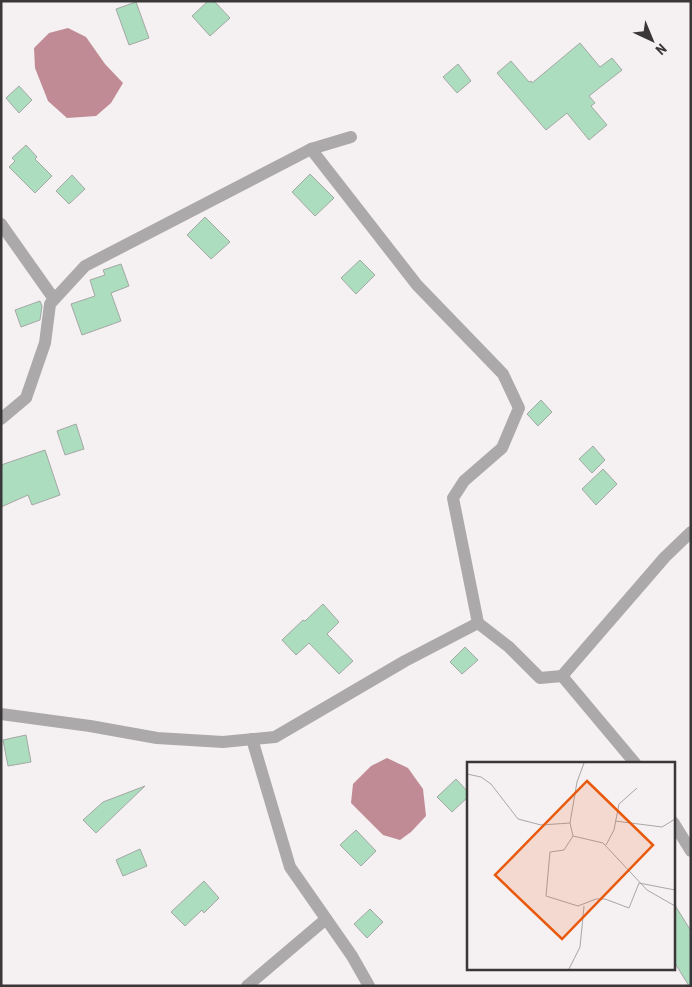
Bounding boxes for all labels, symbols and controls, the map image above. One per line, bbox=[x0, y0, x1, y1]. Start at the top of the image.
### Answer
north arrow bbox=[627, 15, 677, 65]
text: N bbox=[652, 41, 670, 58]
inset map bbox=[467, 762, 674, 970]

